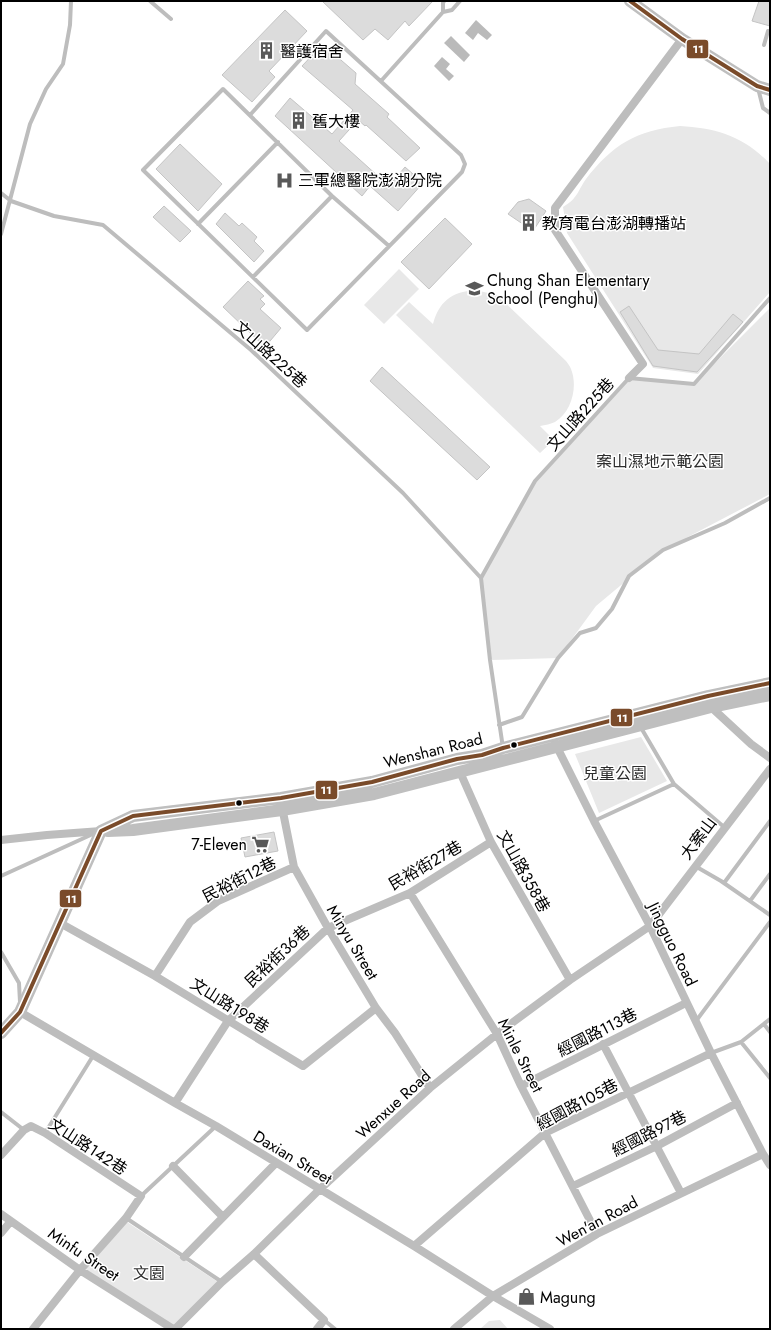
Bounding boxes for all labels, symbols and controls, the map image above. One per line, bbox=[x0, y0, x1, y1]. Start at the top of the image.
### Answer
line badge: 11 bbox=[686, 39, 709, 59]
place label: 醫護宿舍 bbox=[280, 40, 344, 63]
building icon: 醫護宿舍 bbox=[257, 41, 277, 61]
text: 11 bbox=[692, 41, 704, 57]
place label: 舊大樓 bbox=[312, 110, 360, 133]
building icon: 舊大樓 bbox=[289, 111, 309, 131]
place label: 三軍總醫院澎湖分院 bbox=[298, 169, 442, 192]
hospital icon: 三軍總醫院澎湖分院 bbox=[275, 170, 295, 190]
place label: 教育電台澎湖轉播站 bbox=[542, 212, 686, 235]
building icon: 教育電台澎湖轉播站 bbox=[519, 213, 539, 233]
place label: Chung Shan Elementary School (Penghu) bbox=[487, 269, 650, 310]
school or university icon: Chung Shan Elementary School (Penghu) bbox=[464, 279, 484, 299]
street label: 文山路225巷 bbox=[229, 315, 312, 393]
street label: 文山路225巷 bbox=[541, 373, 619, 456]
park label: 案山濕地示範公園 bbox=[596, 450, 724, 473]
line badge: 11 bbox=[610, 708, 633, 727]
text: 11 bbox=[616, 710, 628, 726]
street label: Wenshan Road bbox=[381, 727, 485, 774]
unlabelled marker bbox=[509, 740, 519, 750]
park label: 兒童公園 bbox=[583, 762, 647, 785]
line badge: 11 bbox=[315, 780, 338, 800]
text: 11 bbox=[320, 782, 332, 798]
unlabelled marker bbox=[234, 798, 244, 808]
street label: 大案山 bbox=[675, 812, 722, 864]
street label: 文山路358巷 bbox=[492, 826, 556, 916]
place label: 7-Eleven bbox=[191, 833, 247, 856]
supermarket icon: 7-Eleven bbox=[250, 834, 270, 854]
street label: 民裕街27巷 bbox=[384, 835, 466, 896]
street label: 民裕街12巷 bbox=[198, 851, 280, 908]
line badge: 11 bbox=[59, 889, 82, 908]
text: 11 bbox=[65, 891, 77, 907]
street label: Jingguo Road bbox=[641, 896, 703, 990]
street label: Minyu Street bbox=[321, 900, 384, 984]
street label: 民裕街36巷 bbox=[240, 920, 315, 993]
street label: 文山路198巷 bbox=[186, 972, 274, 1039]
street label: 經國路113巷 bbox=[553, 1002, 641, 1062]
street label: Minle Street bbox=[492, 1014, 549, 1096]
street label: Wenxue Road bbox=[351, 1064, 436, 1144]
street label: 經國路105巷 bbox=[532, 1073, 622, 1136]
street label: 經國路97巷 bbox=[608, 1105, 691, 1162]
street label: 文山路142巷 bbox=[44, 1112, 132, 1180]
street label: Daxian Street bbox=[249, 1125, 337, 1190]
street label: Wen'an Road bbox=[553, 1190, 642, 1253]
street label: Minfu Street bbox=[44, 1222, 124, 1287]
park label: 文園 bbox=[133, 1262, 165, 1285]
place label: Magung bbox=[540, 1286, 596, 1309]
shop icon: Magung bbox=[517, 1287, 537, 1307]

